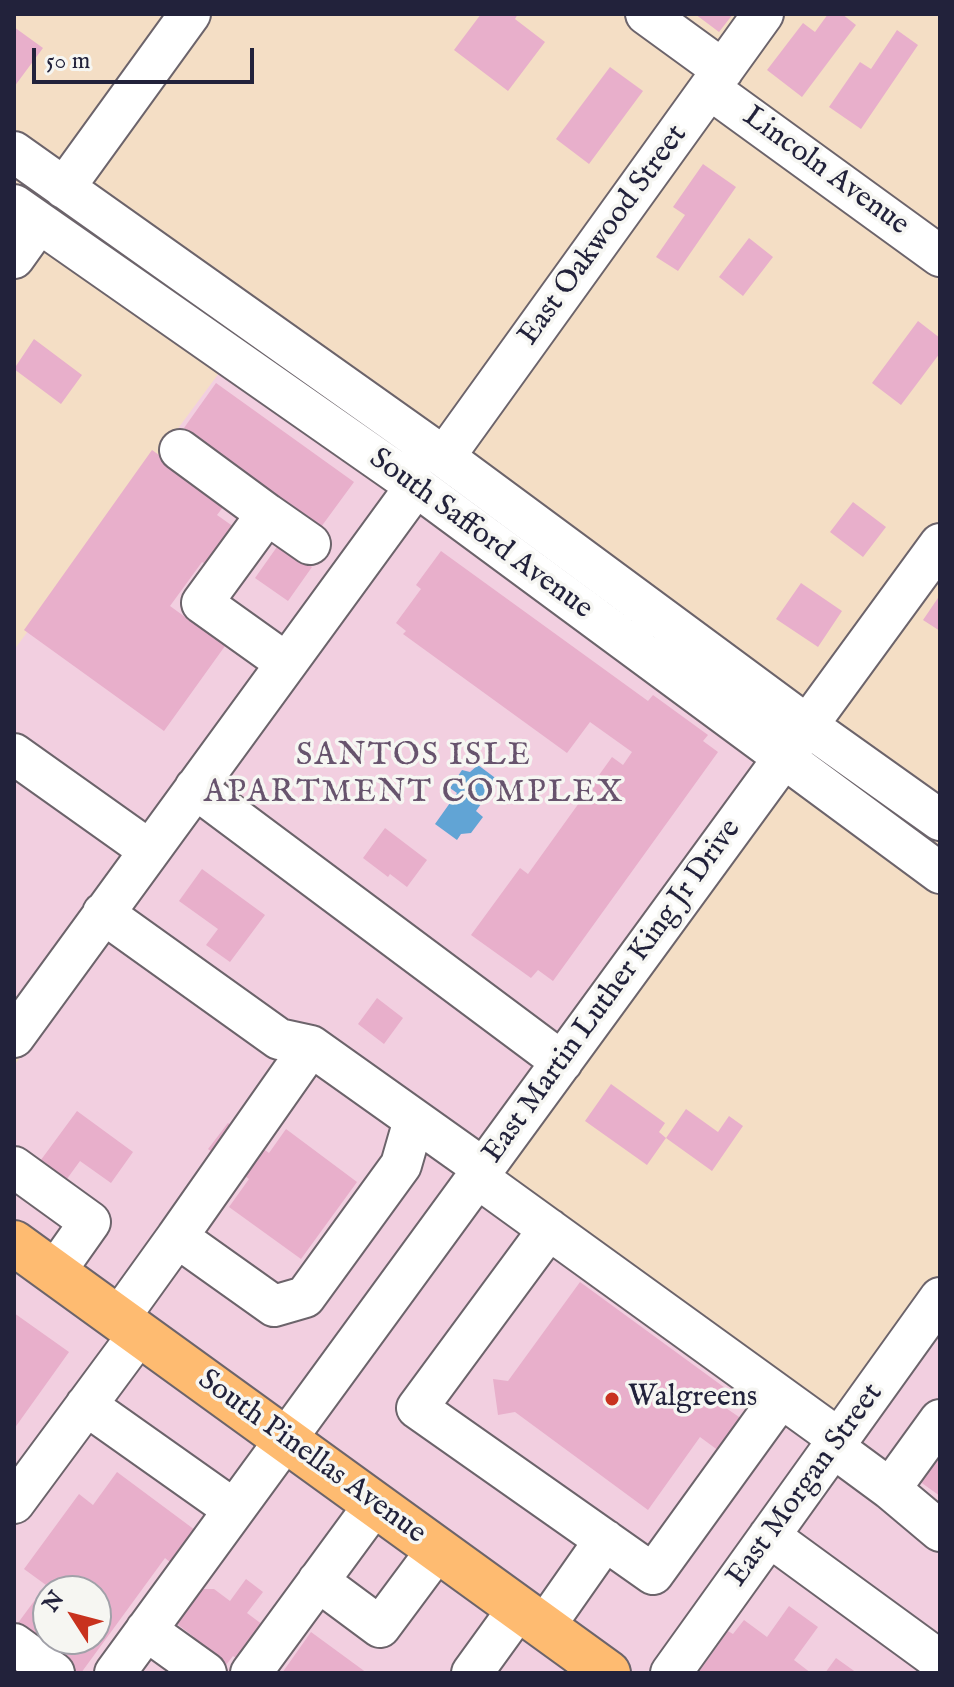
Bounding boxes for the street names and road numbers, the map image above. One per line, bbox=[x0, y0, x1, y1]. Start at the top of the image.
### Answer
street label: Lincoln Avenue bbox=[735, 100, 915, 244]
street label: East Oakwood Street bbox=[512, 119, 696, 353]
street label: South Safford Avenue bbox=[361, 442, 599, 628]
street label: East Martin Luther King Jr Drive bbox=[476, 813, 750, 1171]
street label: South Pinellas Avenue bbox=[190, 1363, 432, 1553]
street label: East Morgan Street bbox=[720, 1377, 892, 1595]

